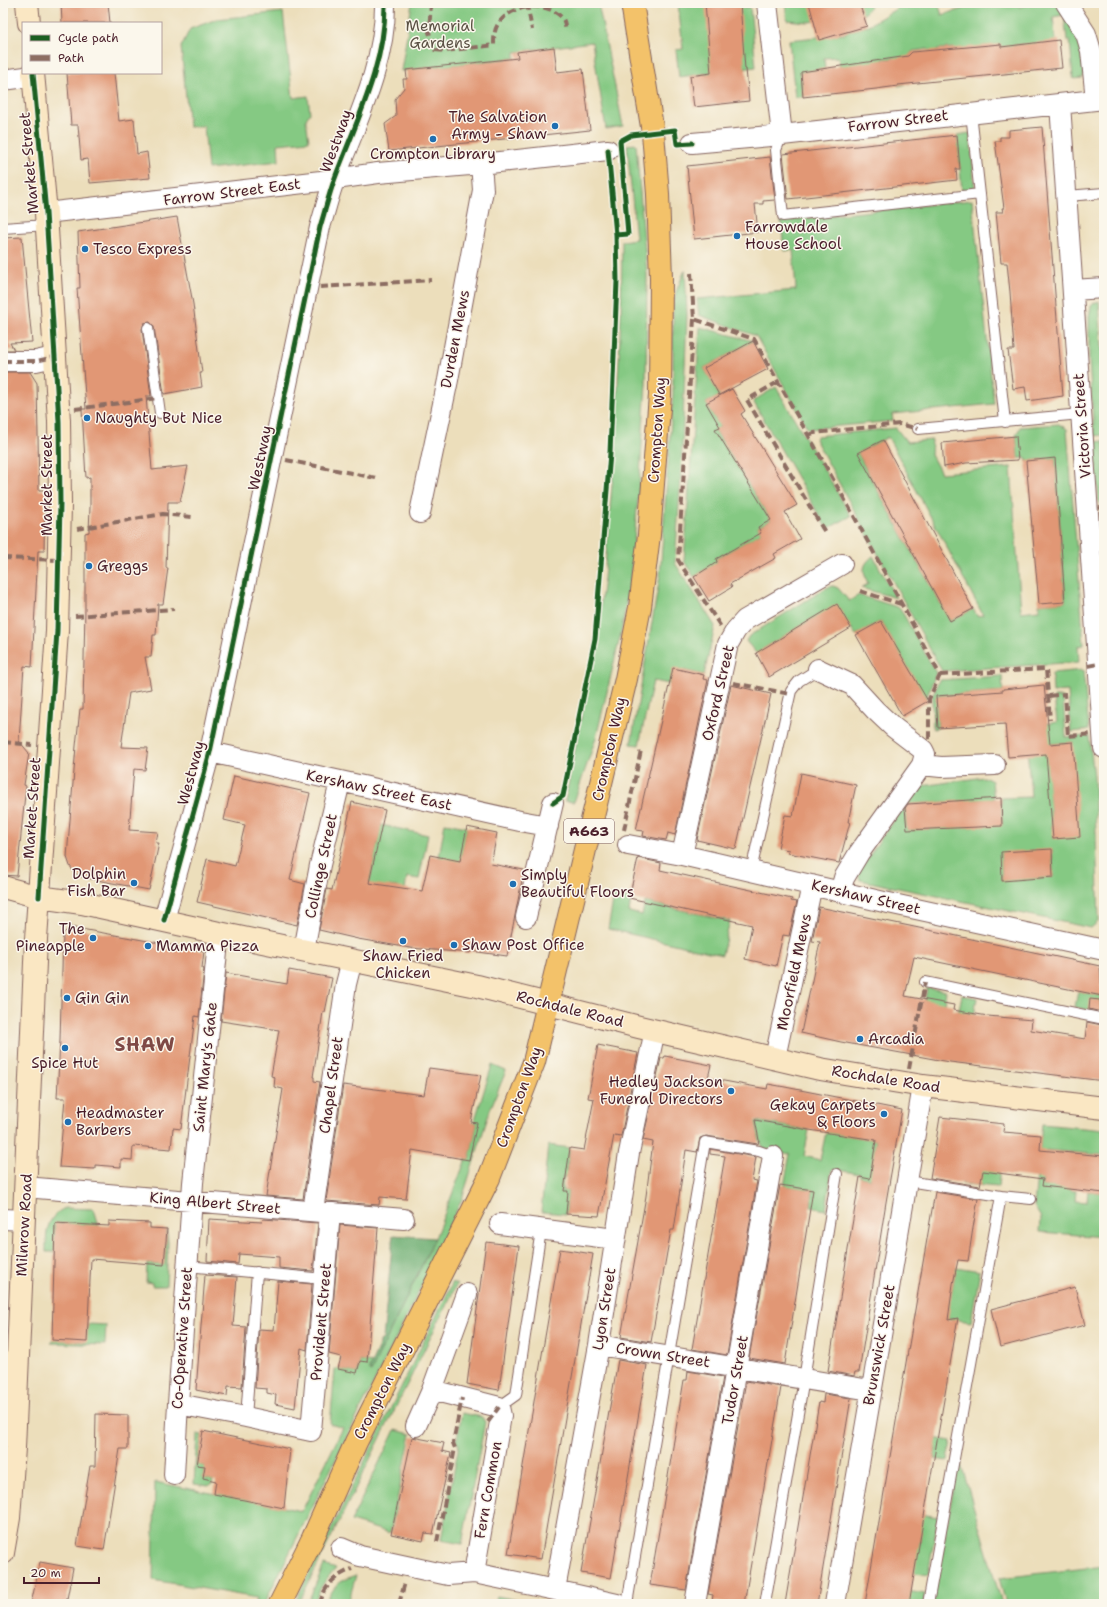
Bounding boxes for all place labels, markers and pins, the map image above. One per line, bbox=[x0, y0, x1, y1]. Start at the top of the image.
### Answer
place label: The Salvation Army - Shaw bbox=[449, 107, 547, 144]
marker: The Salvation Army - Shaw bbox=[550, 121, 560, 131]
marker: Crompton Library bbox=[428, 134, 438, 144]
place label: Crompton Library bbox=[370, 144, 496, 164]
place label: Farrowdale House School bbox=[745, 217, 842, 254]
marker: Farrowdale House School bbox=[732, 231, 742, 241]
place label: Tesco Express bbox=[93, 239, 192, 259]
marker: Tesco Express bbox=[80, 244, 90, 254]
place label: Naughty But Nice bbox=[95, 408, 223, 428]
marker: Naughty But Nice bbox=[82, 413, 92, 423]
place label: Greggs bbox=[97, 556, 149, 576]
marker: Greggs bbox=[84, 561, 94, 571]
place label: Dolphin Fish Bar bbox=[67, 864, 126, 901]
place label: Simply Beautiful Floors bbox=[521, 865, 634, 902]
marker: Dolphin Fish Bar bbox=[129, 878, 139, 888]
marker: Simply Beautiful Floors bbox=[508, 879, 518, 889]
place label: The Pineapple bbox=[16, 919, 85, 956]
marker: The Pineapple bbox=[88, 933, 98, 943]
place label: Shaw Post Office bbox=[462, 935, 585, 955]
place label: Mamma Pizza bbox=[156, 936, 260, 956]
marker: Shaw Fried Chicken bbox=[398, 936, 408, 946]
marker: Shaw Post Office bbox=[449, 940, 459, 950]
marker: Mamma Pizza bbox=[143, 941, 153, 951]
place label: Shaw Fried Chicken bbox=[363, 946, 444, 983]
place label: Gin Gin bbox=[75, 988, 129, 1008]
marker: Gin Gin bbox=[62, 993, 72, 1003]
place label: Arcadia bbox=[868, 1029, 925, 1049]
marker: Arcadia bbox=[855, 1034, 865, 1044]
marker: Spice Hut bbox=[60, 1043, 70, 1053]
place label: Spice Hut bbox=[31, 1053, 99, 1073]
place label: Hedley Jackson Funeral Directors bbox=[600, 1072, 723, 1109]
marker: Hedley Jackson Funeral Directors bbox=[726, 1086, 736, 1096]
place label: Gekay Carpets & Floors bbox=[770, 1095, 876, 1132]
place label: Headmaster Barbers bbox=[76, 1103, 165, 1140]
marker: Gekay Carpets & Floors bbox=[879, 1109, 889, 1119]
marker: Headmaster Barbers bbox=[63, 1117, 73, 1127]

